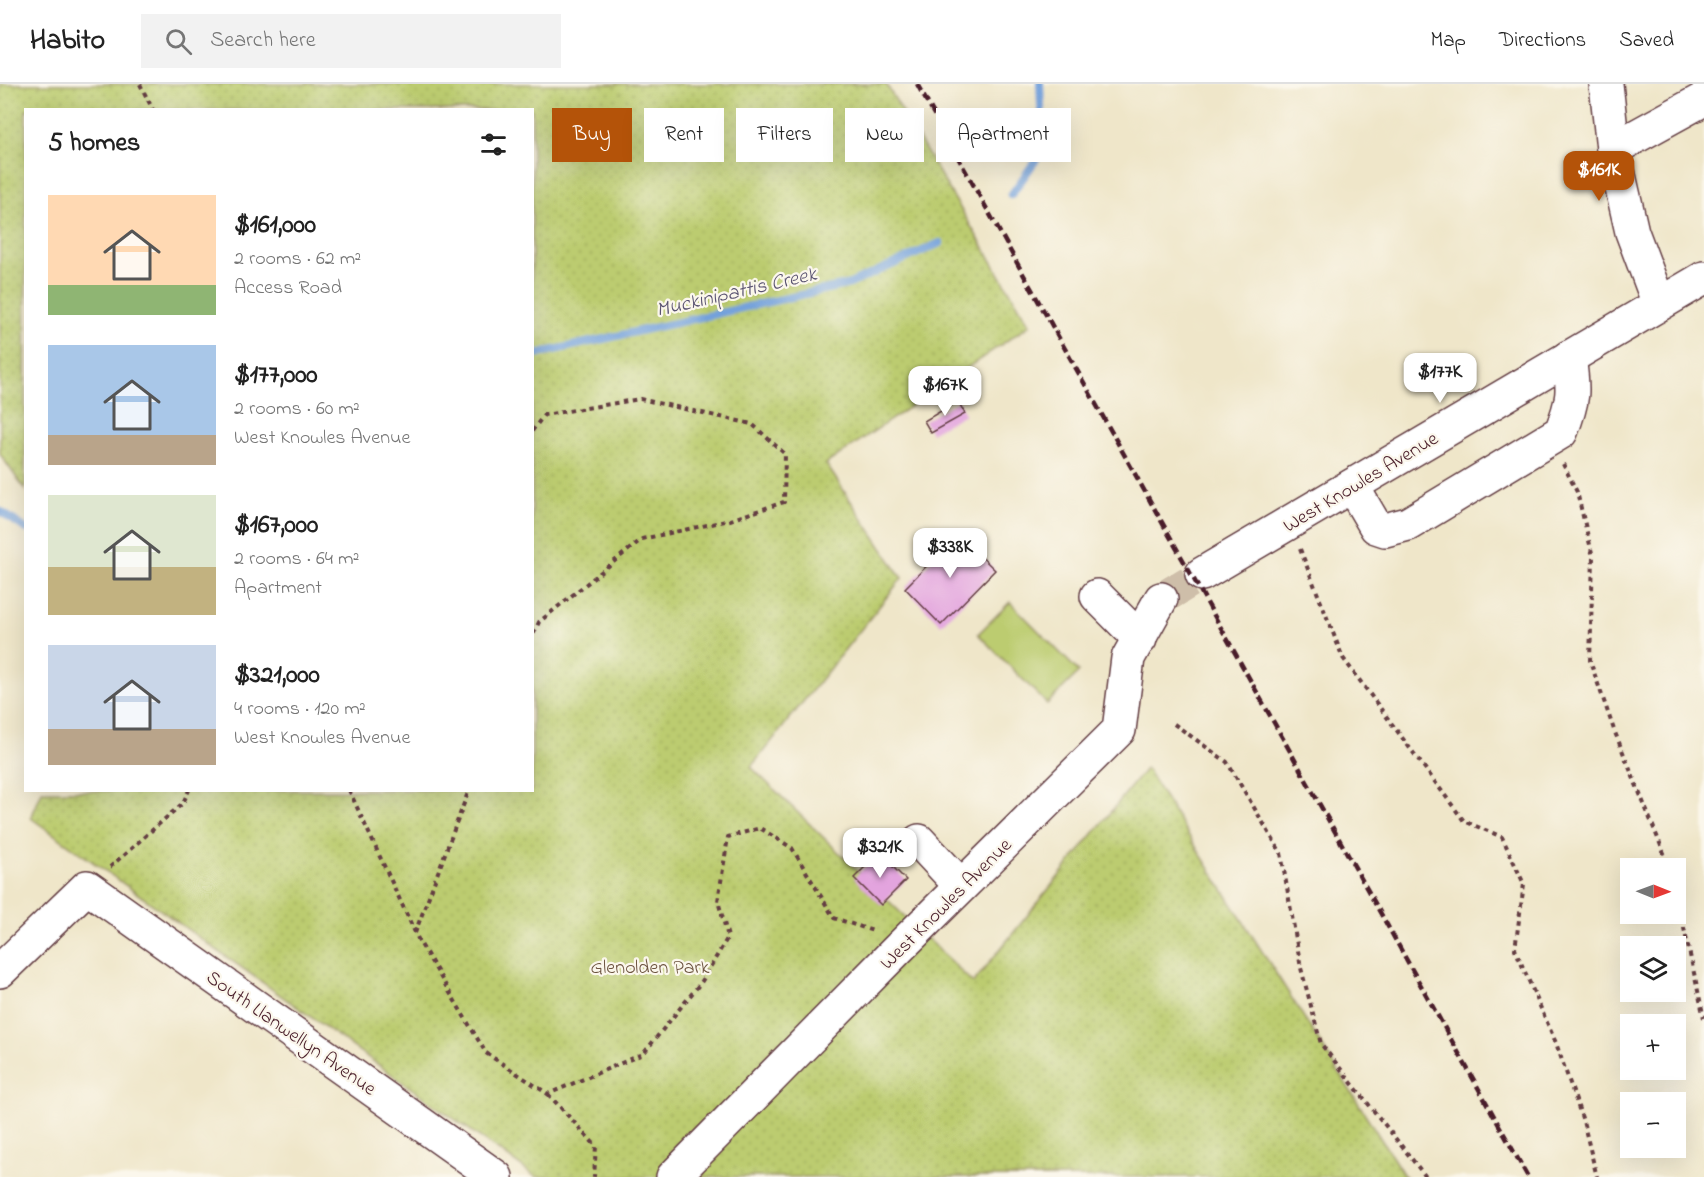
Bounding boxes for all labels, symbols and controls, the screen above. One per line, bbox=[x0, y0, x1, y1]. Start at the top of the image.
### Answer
search box bbox=[141, 14, 561, 68]
text: Habito bbox=[30, 21, 105, 62]
icon: search bbox=[162, 25, 195, 58]
text: Search here bbox=[210, 25, 316, 57]
text: Map bbox=[1430, 26, 1466, 56]
text: Directions bbox=[1499, 26, 1586, 56]
text: Saved bbox=[1619, 26, 1674, 56]
chip: Buy bbox=[552, 108, 632, 162]
chip: Rent bbox=[644, 108, 724, 162]
chip: Filters bbox=[736, 108, 833, 162]
chip: New bbox=[845, 108, 924, 162]
chip: Apartment bbox=[936, 108, 1071, 162]
text: 5 homes bbox=[48, 125, 140, 163]
icon: filters bbox=[477, 128, 510, 161]
pin: $161K bbox=[1557, 151, 1641, 202]
text: $161K bbox=[1577, 156, 1621, 185]
text: $161,000 bbox=[234, 207, 316, 245]
icon: home bbox=[96, 219, 168, 291]
text: 2 rooms · 62 m² bbox=[234, 245, 361, 274]
water label: Muckinipattis Creek bbox=[653, 260, 820, 326]
text: Access Road bbox=[234, 274, 342, 303]
pin: $177K bbox=[1398, 353, 1482, 404]
text: $177,000 bbox=[234, 357, 318, 395]
text: $177K bbox=[1418, 358, 1462, 387]
pin: $167K bbox=[903, 366, 987, 417]
icon: home bbox=[96, 369, 168, 441]
text: $167K bbox=[922, 371, 968, 400]
text: 2 rooms · 60 m² bbox=[234, 395, 360, 424]
text: West Knowles Avenue bbox=[234, 424, 410, 453]
street label: West Knowles Avenue bbox=[1278, 425, 1444, 541]
text: $167,000 bbox=[234, 507, 318, 545]
icon: home bbox=[96, 519, 168, 591]
pin: $338K bbox=[908, 528, 992, 579]
text: $338K bbox=[927, 533, 973, 562]
text: 2 rooms · 64 m² bbox=[234, 545, 359, 574]
text: Apartment bbox=[234, 574, 322, 603]
text: $321,000 bbox=[234, 657, 320, 695]
icon: home bbox=[96, 669, 168, 741]
text: 4 rooms · 120 m² bbox=[234, 695, 366, 724]
text: West Knowles Avenue bbox=[234, 724, 410, 753]
pin: $321K bbox=[838, 828, 922, 879]
street label: West Knowles Avenue bbox=[874, 832, 1019, 977]
text: $321K bbox=[857, 833, 903, 862]
north arrow bbox=[1620, 858, 1686, 924]
map controls bbox=[1620, 858, 1686, 1158]
button: layers bbox=[1620, 936, 1686, 1002]
park label: Glenolden Park bbox=[590, 954, 710, 983]
street label: South Llanwellyn Avenue bbox=[200, 964, 382, 1104]
button: + bbox=[1620, 1014, 1686, 1080]
button: − bbox=[1620, 1092, 1686, 1158]

